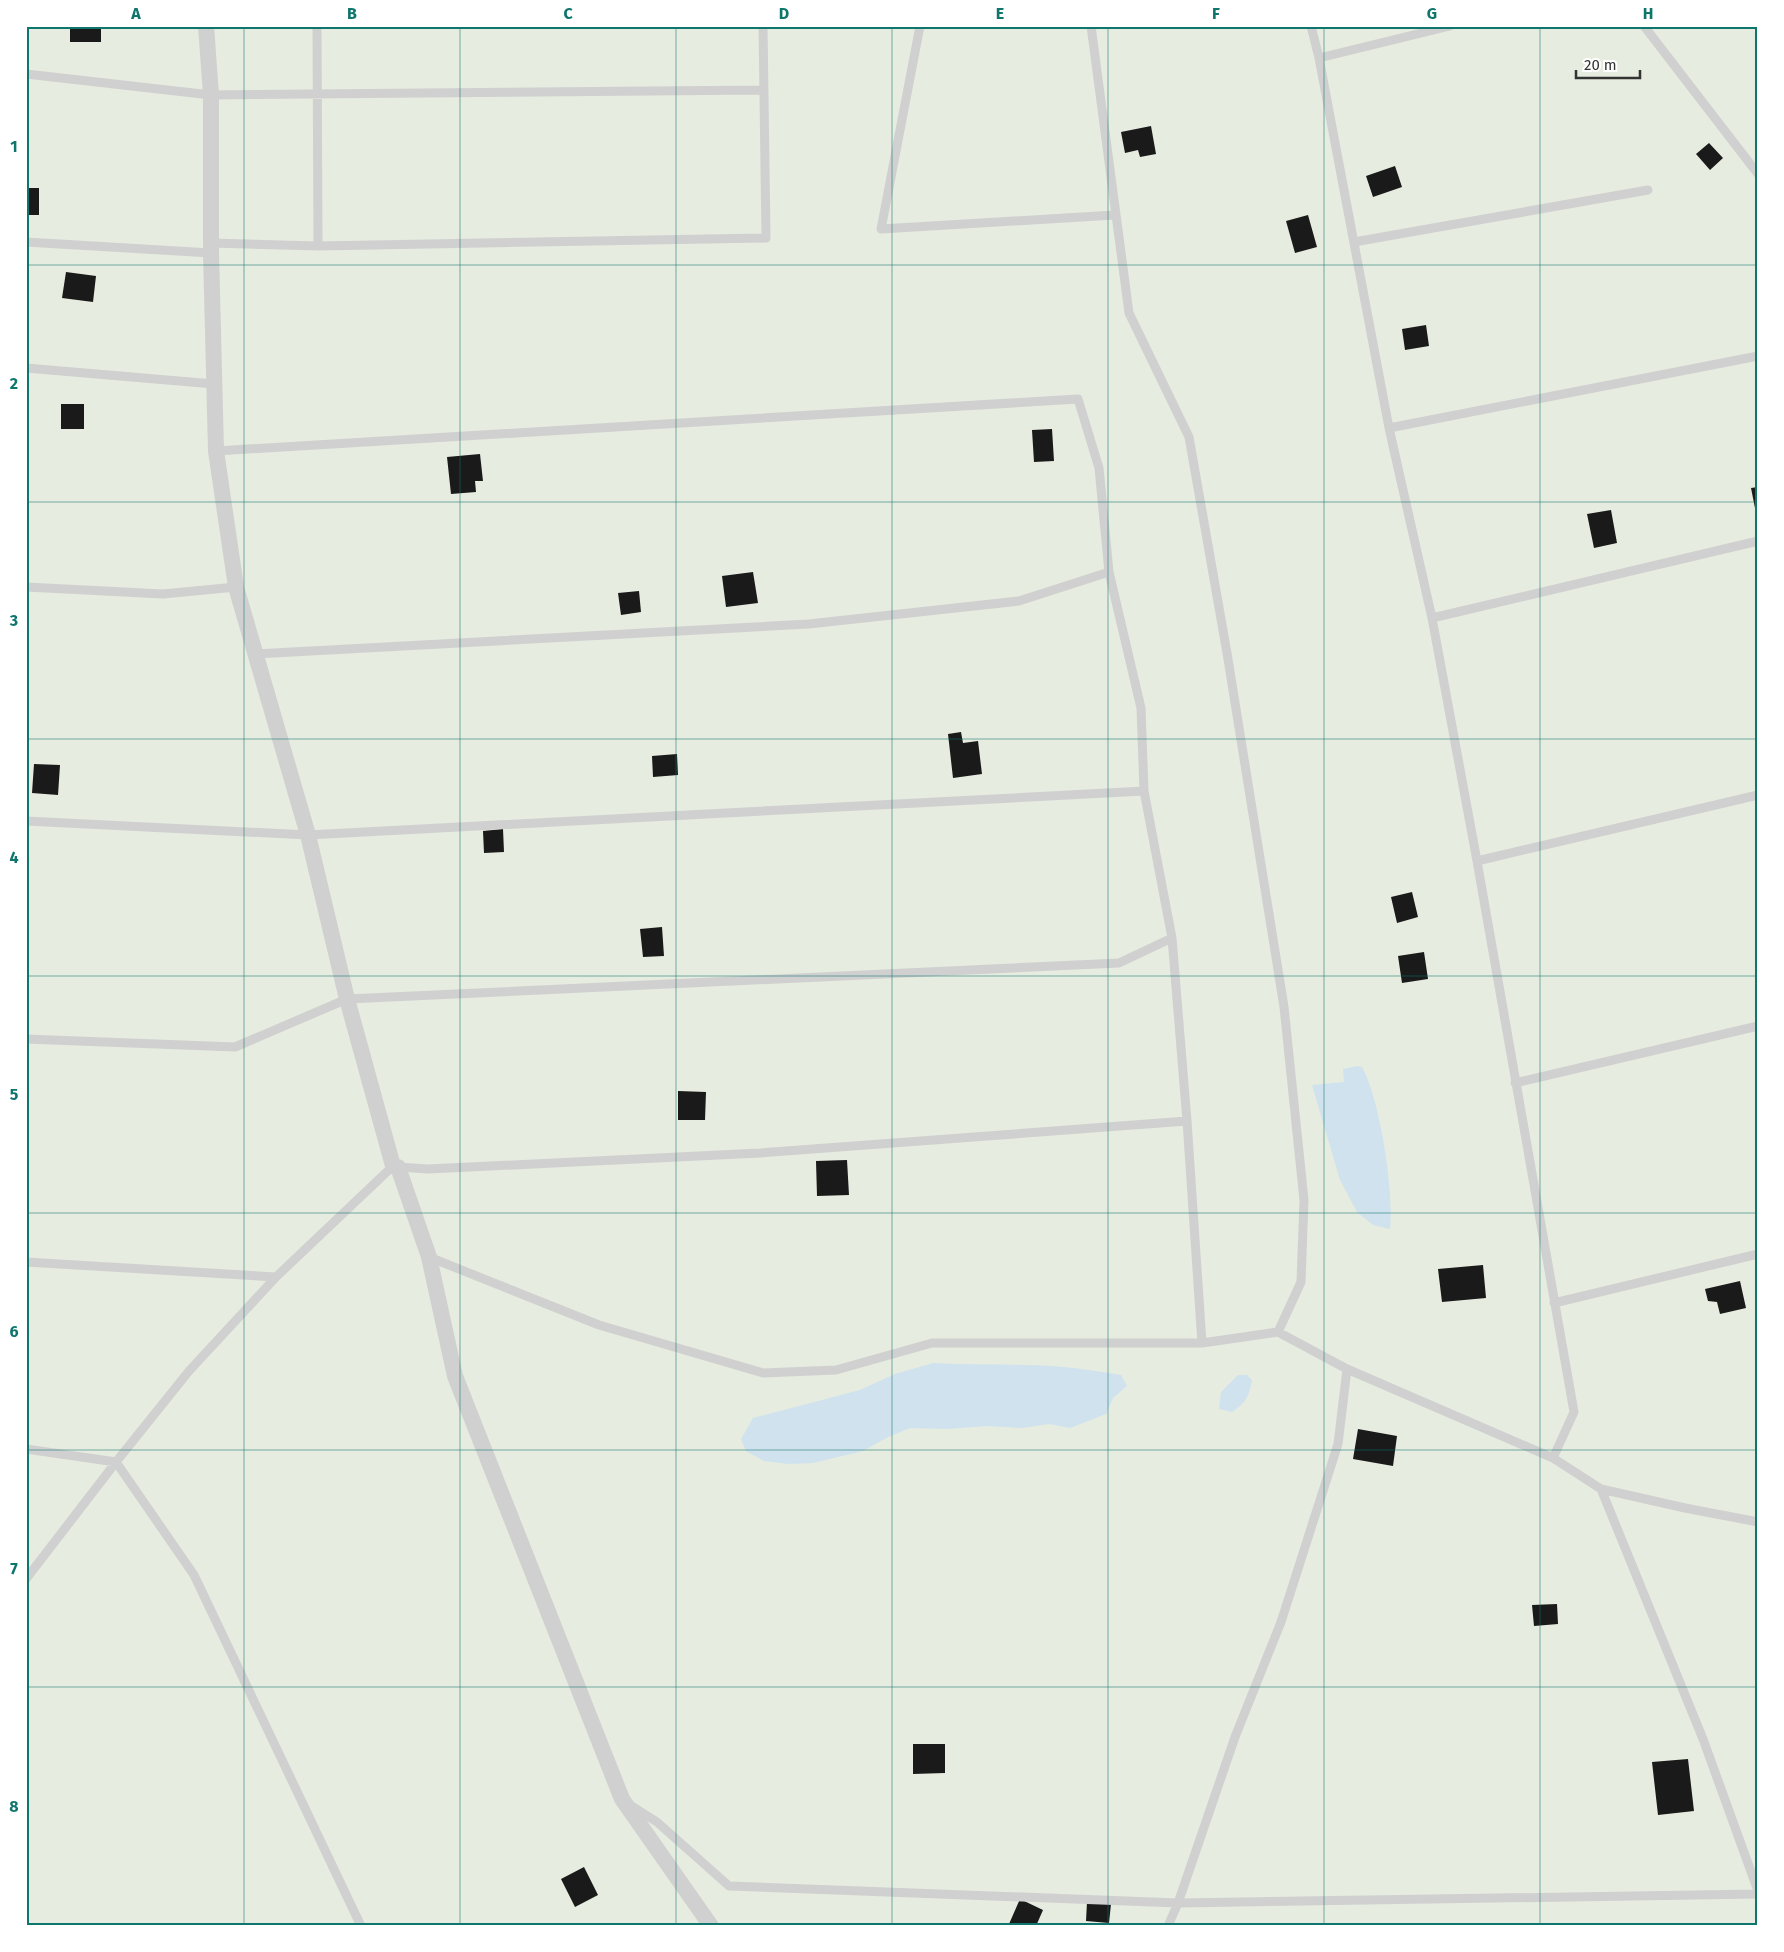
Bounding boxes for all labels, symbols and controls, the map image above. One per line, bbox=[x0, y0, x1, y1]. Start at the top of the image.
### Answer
text: A bbox=[130, 4, 141, 23]
text: B bbox=[347, 4, 357, 23]
text: C bbox=[563, 4, 573, 23]
text: D bbox=[779, 4, 789, 23]
text: E bbox=[996, 4, 1004, 23]
text: F bbox=[1212, 4, 1220, 23]
text: G bbox=[1427, 4, 1437, 23]
text: H bbox=[1643, 4, 1653, 23]
scale bar bbox=[1576, 48, 1640, 80]
text: 20 m bbox=[1584, 56, 1617, 74]
text: 1 bbox=[10, 137, 18, 156]
text: 2 bbox=[10, 374, 18, 393]
text: 3 bbox=[9, 611, 18, 630]
text: 4 bbox=[9, 848, 19, 867]
text: 5 bbox=[10, 1085, 19, 1104]
text: 6 bbox=[9, 1322, 19, 1341]
text: 7 bbox=[10, 1559, 18, 1578]
text: 8 bbox=[9, 1797, 19, 1816]

